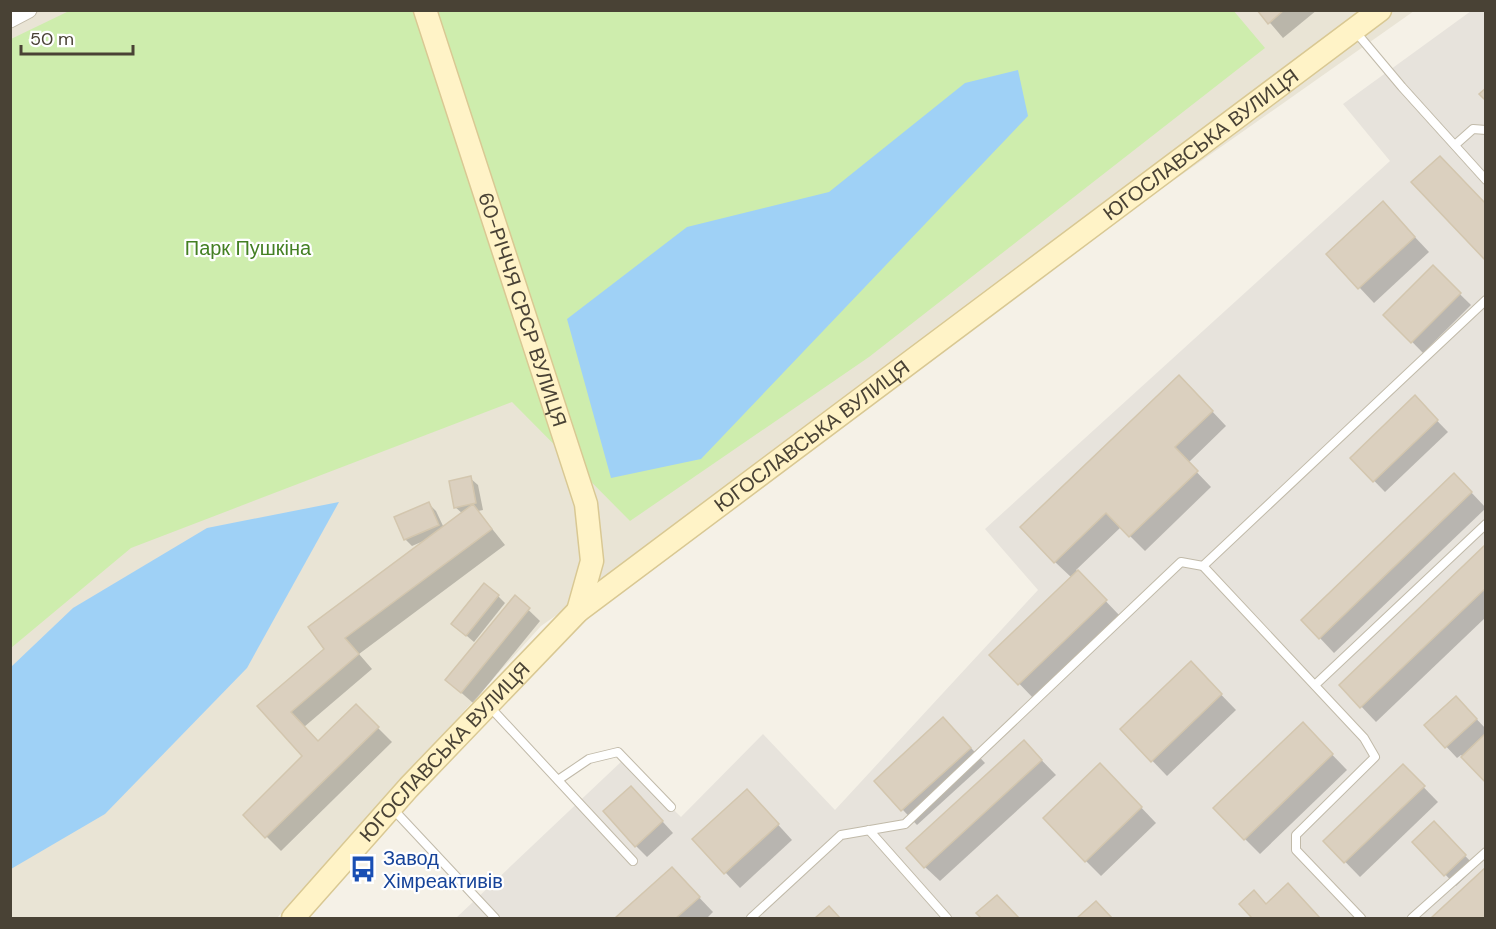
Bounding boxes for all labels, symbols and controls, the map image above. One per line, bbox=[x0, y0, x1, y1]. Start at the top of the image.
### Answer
scale bar bbox=[21, 18, 134, 56]
text: 50 m bbox=[30, 27, 74, 51]
street label: ЮГОСЛАВСЬКА ВУЛИЦЯ bbox=[1098, 63, 1304, 226]
street label: 60-РІЧЧЯ СРСР ВУЛИЦЯ bbox=[472, 189, 573, 430]
park label: Парк Пушкіна bbox=[185, 235, 312, 261]
street label: ЮГОСЛАВСЬКА ВУЛИЦЯ bbox=[709, 354, 915, 518]
street label: ЮГОСЛАВСЬКА ВУЛИЦЯ bbox=[354, 656, 535, 847]
place label: Завод Хімреактивів bbox=[383, 845, 503, 894]
bus stop icon: Завод Хімреактивів bbox=[348, 854, 378, 884]

